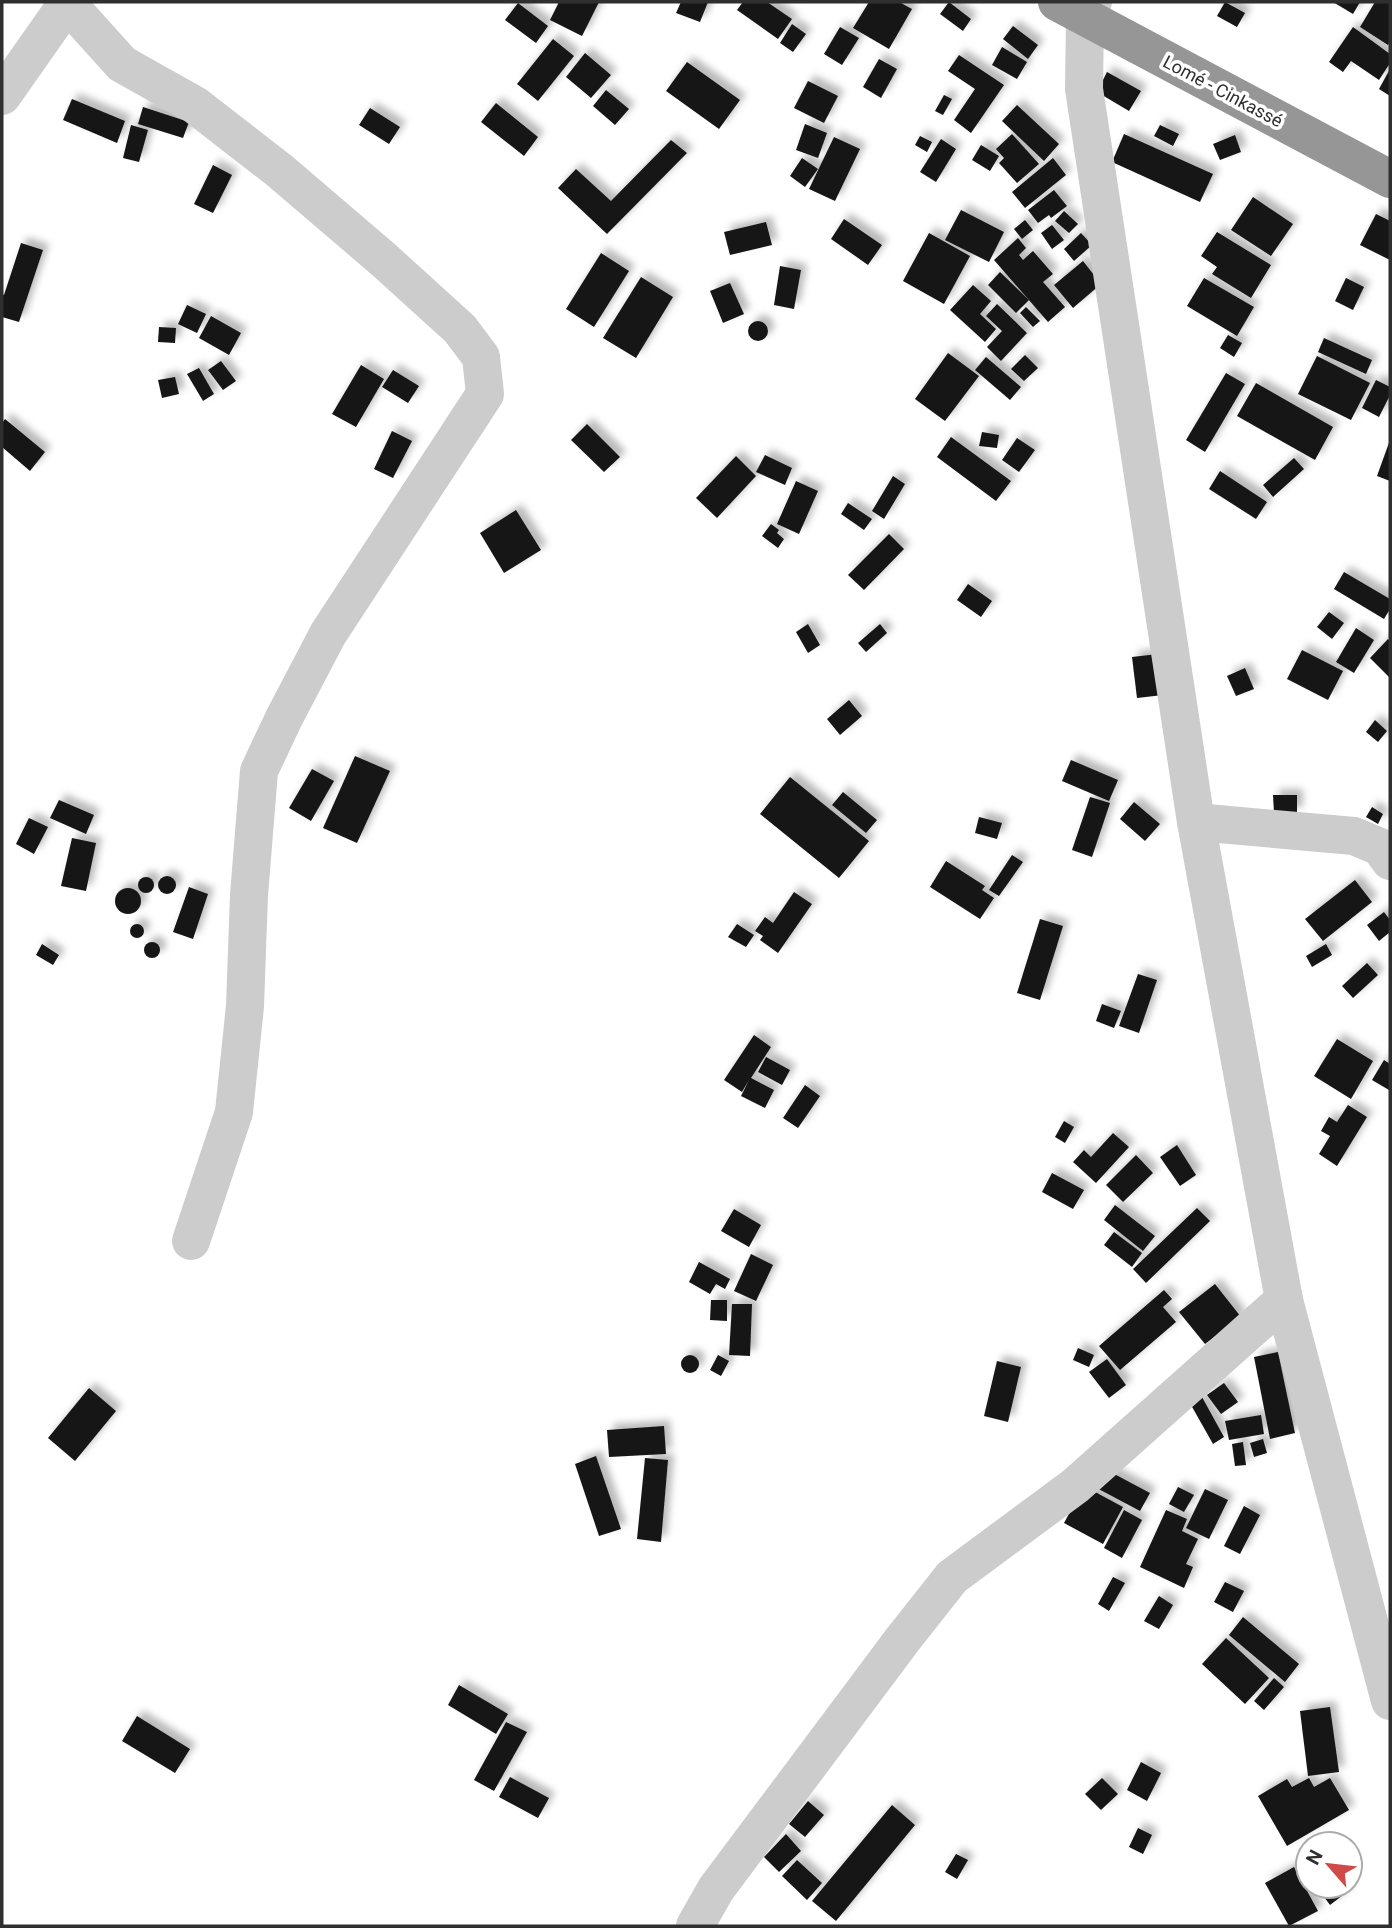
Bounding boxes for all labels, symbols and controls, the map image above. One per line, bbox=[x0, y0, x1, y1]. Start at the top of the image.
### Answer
street label: Lomé - Cinkassé bbox=[1160, 51, 1286, 131]
north arrow bbox=[1294, 1830, 1364, 1900]
text: N bbox=[1301, 1846, 1328, 1869]

